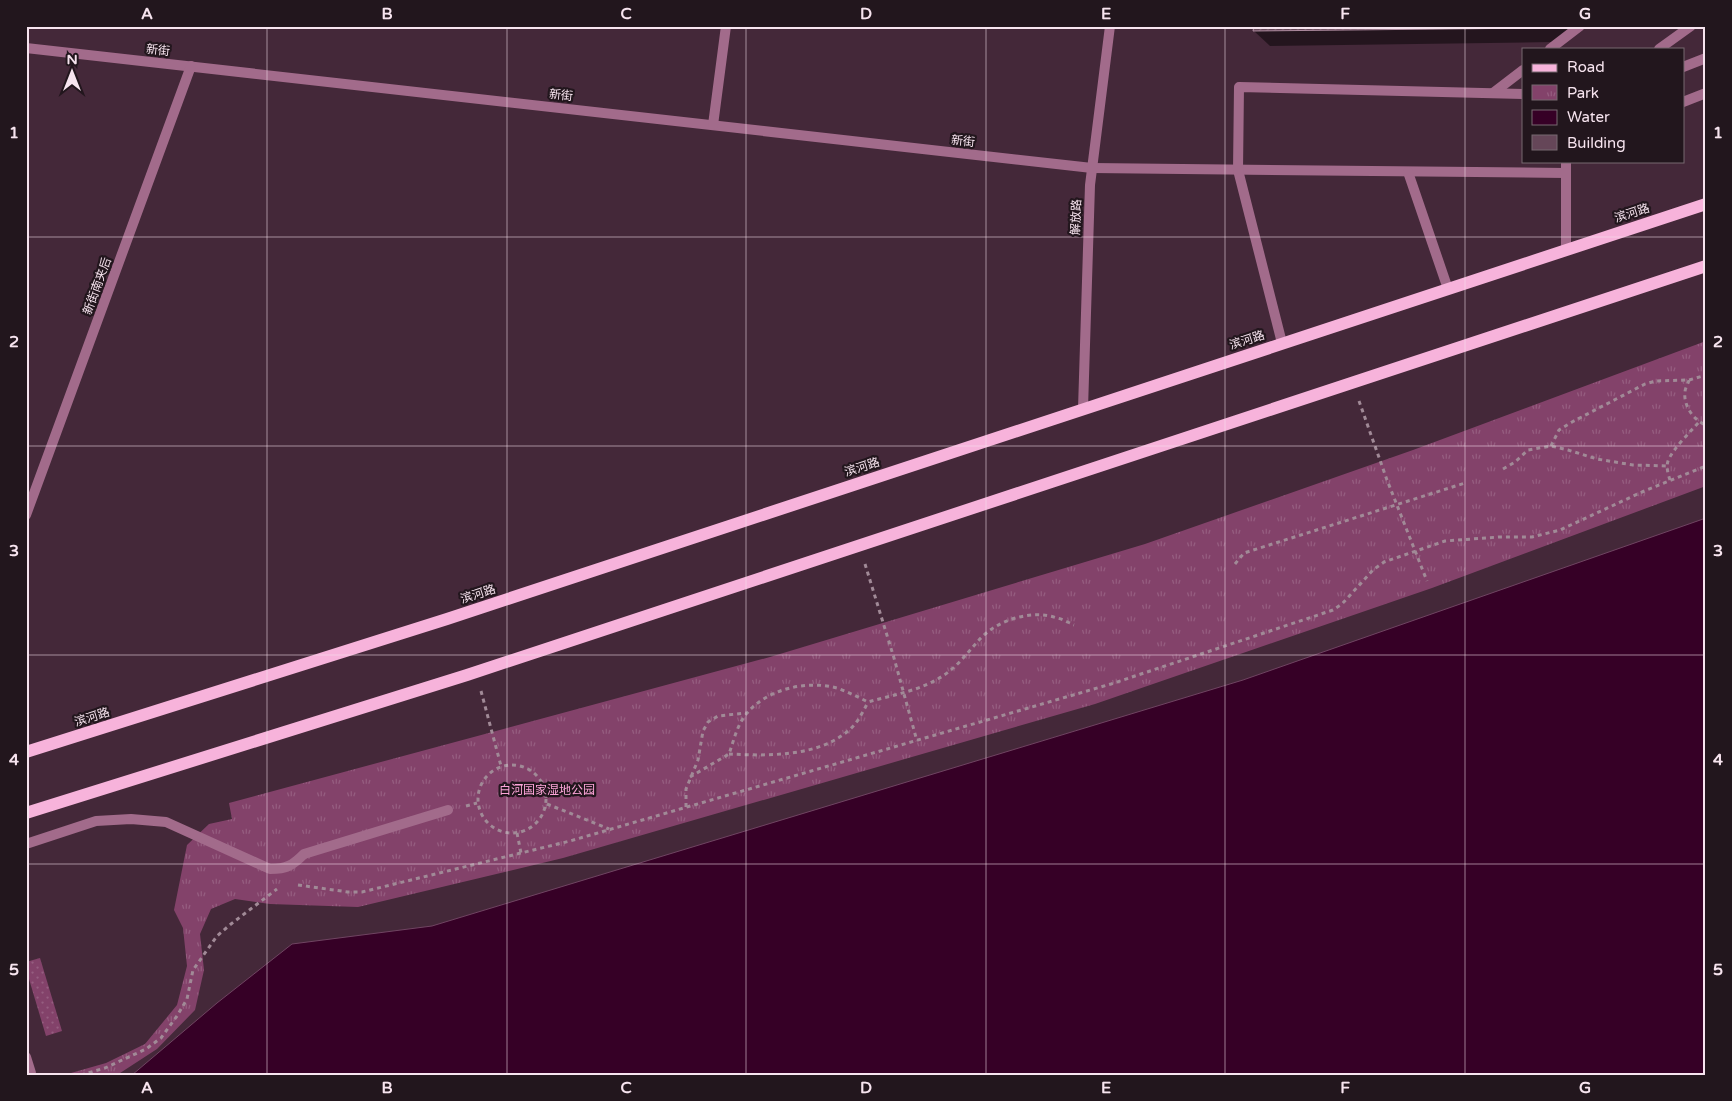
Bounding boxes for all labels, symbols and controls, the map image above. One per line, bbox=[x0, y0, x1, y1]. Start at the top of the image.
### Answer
text: A bbox=[141, 4, 153, 24]
text: B bbox=[381, 4, 393, 24]
text: C bbox=[620, 4, 632, 24]
text: D bbox=[860, 4, 872, 24]
text: E bbox=[1101, 4, 1111, 24]
text: F bbox=[1340, 4, 1350, 24]
text: G bbox=[1579, 4, 1591, 24]
street label: 新街 bbox=[145, 42, 171, 58]
north arrow bbox=[48, 48, 98, 98]
legend bbox=[1522, 48, 1684, 162]
text: N bbox=[66, 51, 78, 68]
text: Road bbox=[1567, 58, 1605, 76]
text: Park bbox=[1567, 84, 1599, 102]
street label: 新街 bbox=[548, 87, 574, 103]
text: Water bbox=[1567, 108, 1610, 126]
text: 1 bbox=[9, 123, 19, 143]
text: 1 bbox=[1713, 123, 1723, 143]
street label: 新街 bbox=[950, 133, 976, 149]
text: Building bbox=[1567, 134, 1626, 152]
street label: 解放路 bbox=[1068, 199, 1084, 235]
street label: 滨河路 bbox=[1613, 201, 1651, 225]
street label: 新街南夹后 bbox=[80, 255, 114, 317]
street label: 滨河路 bbox=[1228, 328, 1266, 352]
text: 2 bbox=[9, 332, 19, 352]
text: 2 bbox=[1713, 332, 1723, 352]
street label: 滨河路 bbox=[843, 455, 881, 479]
text: 3 bbox=[9, 541, 19, 561]
text: 3 bbox=[1713, 541, 1723, 561]
street label: 滨河路 bbox=[459, 582, 497, 606]
street label: 滨河路 bbox=[73, 705, 111, 729]
text: 4 bbox=[9, 750, 19, 770]
text: 4 bbox=[1713, 750, 1723, 770]
park label: 白河国家湿地公园 bbox=[499, 783, 595, 797]
text: 5 bbox=[9, 960, 19, 980]
text: 5 bbox=[1713, 960, 1723, 980]
text: A bbox=[141, 1078, 153, 1098]
text: B bbox=[381, 1078, 393, 1098]
text: C bbox=[620, 1078, 632, 1098]
text: D bbox=[860, 1078, 872, 1098]
text: E bbox=[1101, 1078, 1111, 1098]
text: F bbox=[1340, 1078, 1350, 1098]
text: G bbox=[1579, 1078, 1591, 1098]

